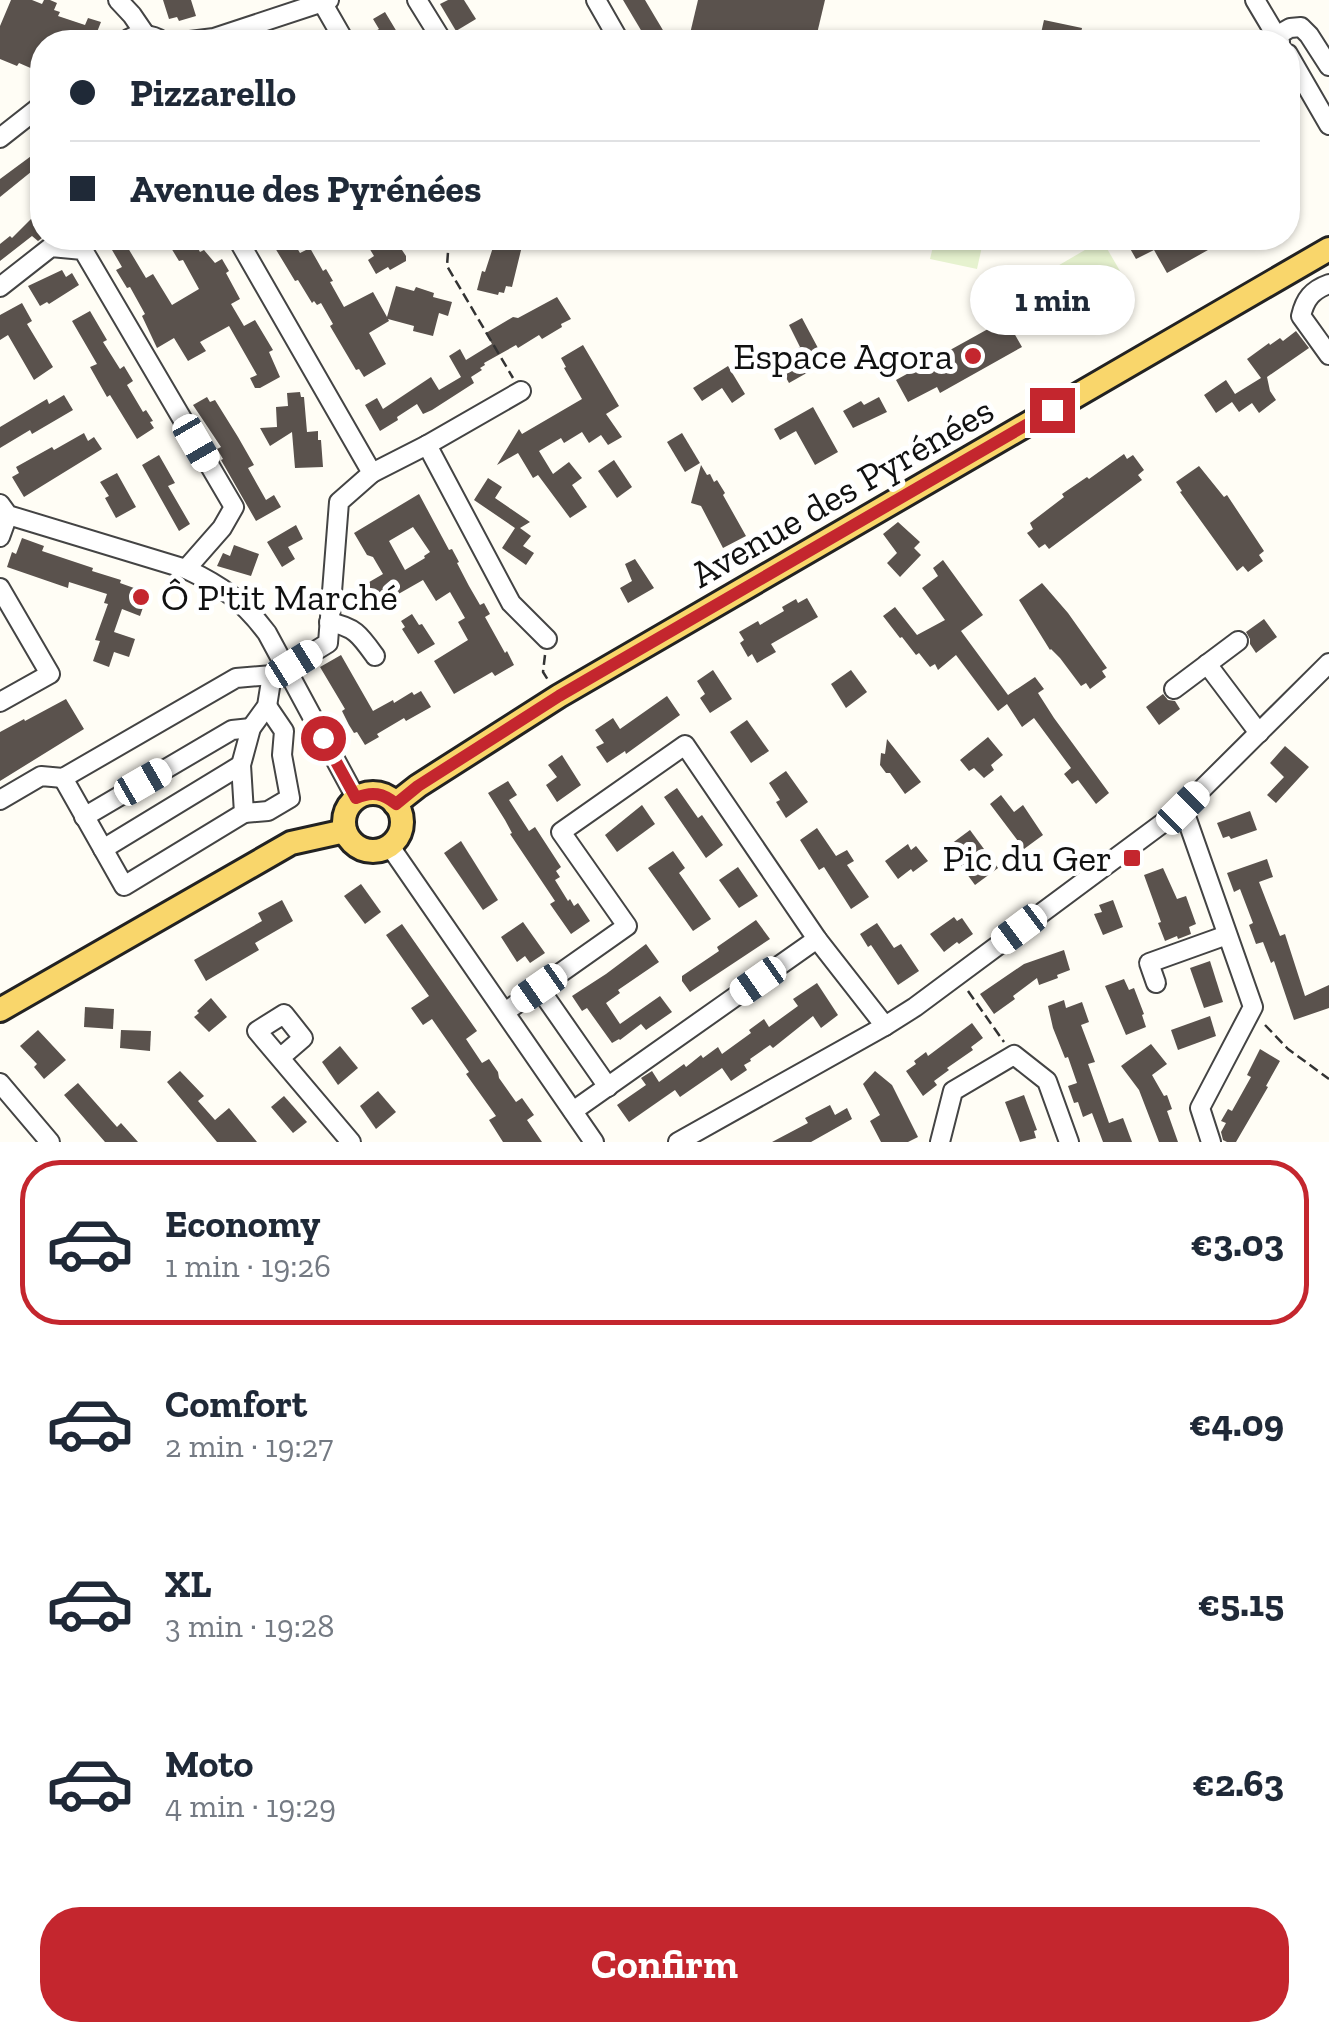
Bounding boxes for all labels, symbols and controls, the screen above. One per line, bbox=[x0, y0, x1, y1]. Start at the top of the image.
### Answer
text: Pizzarello bbox=[130, 70, 296, 116]
text: Avenue des Pyrénées bbox=[130, 166, 481, 212]
callout: 1 min bbox=[970, 265, 1134, 335]
text: 1 min bbox=[1015, 281, 1090, 319]
place label: Espace Agora bbox=[733, 333, 953, 379]
marker: Espace Agora bbox=[962, 345, 984, 367]
street label: Avenue des Pyrénées bbox=[682, 387, 1002, 597]
route end bbox=[1030, 388, 1075, 433]
car bbox=[168, 410, 224, 476]
place label: Ô P'tit Marché bbox=[161, 574, 398, 620]
marker: Ô P'tit Marché bbox=[130, 586, 152, 608]
car bbox=[261, 635, 327, 693]
route start bbox=[301, 716, 346, 761]
car bbox=[110, 754, 176, 810]
car bbox=[1151, 776, 1215, 840]
place label: Pic du Ger bbox=[942, 835, 1112, 881]
marker: Pic du Ger bbox=[1121, 847, 1143, 869]
car bbox=[986, 899, 1052, 959]
car bbox=[725, 952, 791, 1010]
car bbox=[506, 959, 572, 1017]
icon: car bbox=[45, 1198, 135, 1288]
text: Economy bbox=[165, 1201, 320, 1247]
text: €3.03 bbox=[1190, 1220, 1284, 1266]
text: 1 min · 19:26 bbox=[165, 1247, 331, 1285]
icon: car bbox=[45, 1378, 135, 1468]
text: Comfort bbox=[165, 1381, 307, 1427]
text: €4.09 bbox=[1189, 1400, 1284, 1446]
text: 2 min · 19:27 bbox=[165, 1427, 333, 1465]
icon: car bbox=[45, 1558, 135, 1648]
text: XL bbox=[165, 1561, 212, 1607]
text: €5.15 bbox=[1198, 1580, 1284, 1626]
text: 3 min · 19:28 bbox=[165, 1607, 335, 1645]
icon: car bbox=[45, 1738, 135, 1828]
text: Moto bbox=[165, 1741, 253, 1787]
text: €2.63 bbox=[1192, 1760, 1284, 1806]
text: 4 min · 19:29 bbox=[165, 1787, 336, 1825]
button: Confirm bbox=[40, 1907, 1289, 2022]

